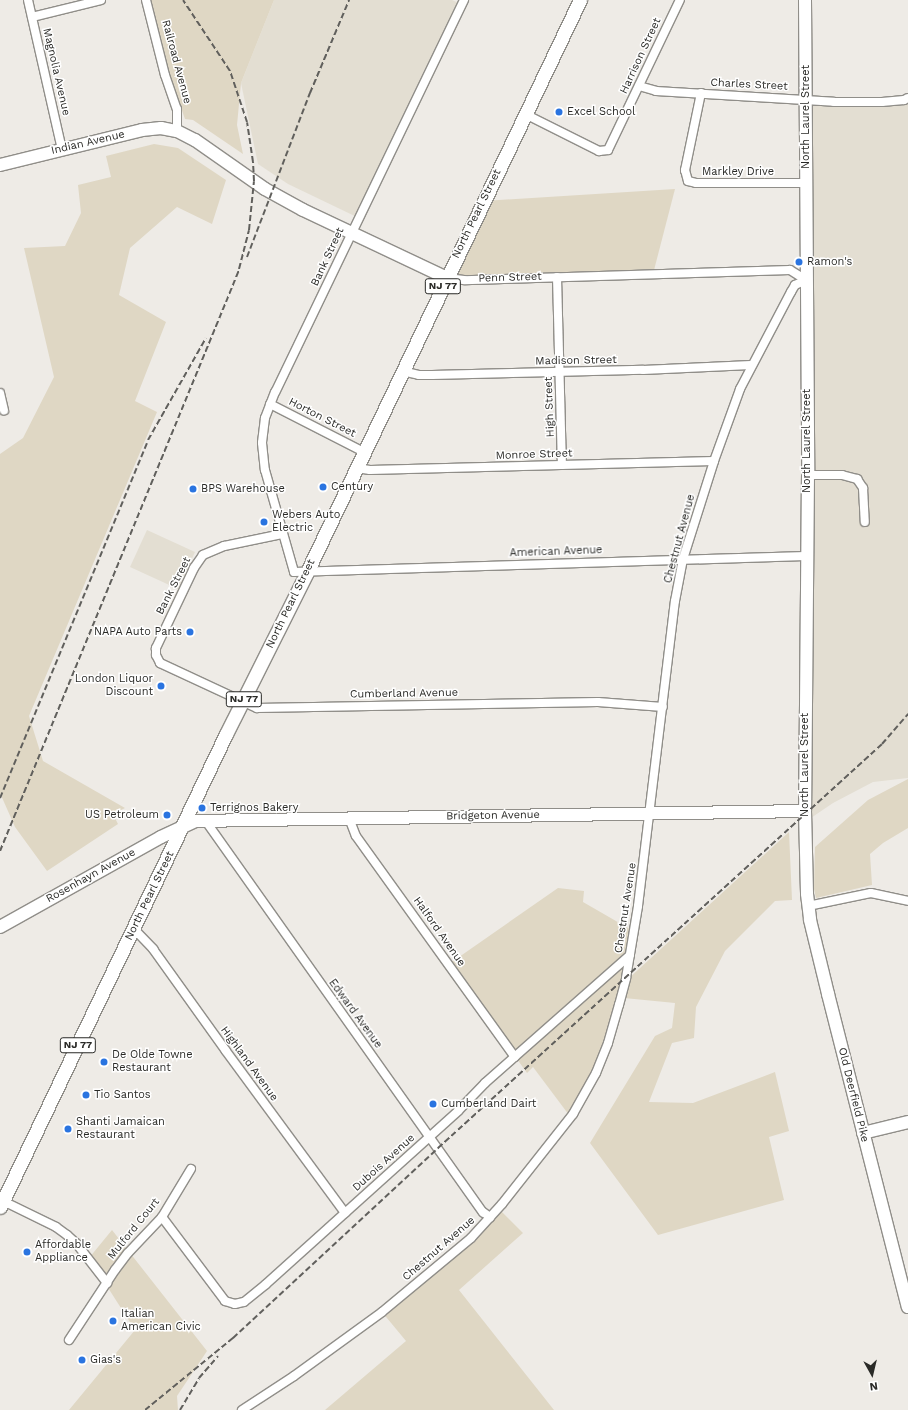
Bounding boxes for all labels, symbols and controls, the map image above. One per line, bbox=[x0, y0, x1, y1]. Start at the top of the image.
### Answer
street label: Harrison Street bbox=[618, 16, 664, 96]
street label: Railroad Avenue bbox=[158, 19, 194, 105]
street label: Magnolia Avenue bbox=[39, 27, 73, 117]
street label: North Laurel Street bbox=[799, 65, 813, 169]
street label: Charles Street bbox=[710, 76, 788, 94]
place label: Excel School bbox=[567, 105, 636, 119]
marker: Excel School bbox=[554, 107, 564, 117]
street label: Indian Avenue bbox=[50, 128, 126, 158]
street label: Markley Drive bbox=[702, 165, 774, 179]
street label: North Pearl Street bbox=[450, 167, 504, 261]
street label: Bank Street bbox=[309, 226, 347, 288]
place label: Ramon's bbox=[807, 255, 852, 269]
marker: Ramon's bbox=[794, 257, 804, 267]
street label: Penn Street bbox=[478, 270, 542, 286]
road number: NJ 77 bbox=[424, 278, 462, 294]
street label: Madison Street bbox=[535, 354, 617, 368]
street label: High Street bbox=[542, 377, 558, 437]
street label: North Laurel Street bbox=[800, 389, 814, 493]
street label: Horton Street bbox=[286, 395, 358, 441]
street label: Monroe Street bbox=[495, 447, 573, 463]
place label: Century bbox=[331, 480, 373, 494]
place label: BPS Warehouse bbox=[201, 482, 285, 496]
marker: Century bbox=[318, 482, 328, 492]
marker: BPS Warehouse bbox=[188, 484, 198, 494]
street label: Chestnut Avenue bbox=[662, 493, 698, 585]
place label: Webers Auto Electric bbox=[272, 509, 341, 535]
marker: Webers Auto Electric bbox=[259, 517, 269, 527]
street label: American Avenue bbox=[509, 544, 603, 560]
street label: Bank Street bbox=[154, 555, 194, 617]
street label: North Pearl Street bbox=[264, 557, 318, 651]
place label: NAPA Auto Parts bbox=[93, 625, 182, 639]
marker: NAPA Auto Parts bbox=[185, 627, 195, 637]
place label: London Liquor Discount bbox=[75, 673, 153, 699]
marker: London Liquor Discount bbox=[156, 681, 166, 691]
street label: Cumberland Avenue bbox=[350, 686, 458, 702]
road number: NJ 77 bbox=[225, 691, 263, 707]
street label: North Laurel Street bbox=[798, 713, 812, 817]
place label: Terrignos Bakery bbox=[210, 801, 298, 815]
marker: Terrignos Bakery bbox=[197, 803, 207, 813]
place label: US Petroleum bbox=[85, 808, 159, 822]
street label: Bridgeton Avenue bbox=[446, 809, 540, 823]
marker: US Petroleum bbox=[162, 810, 172, 820]
street label: Rosenhayn Avenue bbox=[44, 846, 138, 906]
street label: North Pearl Street bbox=[123, 849, 177, 943]
street label: Chestnut Avenue bbox=[612, 862, 640, 954]
street label: Halford Avenue bbox=[410, 895, 468, 969]
street label: Edward Avenue bbox=[325, 977, 385, 1051]
street label: Highland Avenue bbox=[217, 1024, 281, 1104]
road number: NJ 77 bbox=[59, 1037, 97, 1053]
street label: Old Deerfield Pike bbox=[835, 1046, 871, 1144]
place label: De Olde Towne Restaurant bbox=[112, 1049, 193, 1075]
marker: De Olde Towne Restaurant bbox=[99, 1057, 109, 1067]
place label: Tio Santos bbox=[94, 1088, 151, 1102]
marker: Tio Santos bbox=[81, 1090, 91, 1100]
place label: Cumberland Dairt bbox=[441, 1097, 536, 1111]
marker: Cumberland Dairt bbox=[428, 1099, 438, 1109]
place label: Shanti Jamaican Restaurant bbox=[76, 1116, 165, 1142]
marker: Shanti Jamaican Restaurant bbox=[63, 1124, 73, 1134]
street label: Dubois Avenue bbox=[350, 1131, 418, 1195]
street label: Mulford Court bbox=[105, 1196, 163, 1262]
street label: Chestnut Avenue bbox=[400, 1214, 478, 1284]
place label: Affordable Appliance bbox=[35, 1239, 91, 1265]
marker: Affordable Appliance bbox=[22, 1247, 32, 1257]
place label: Italian American Civic bbox=[121, 1308, 201, 1334]
marker: Italian American Civic bbox=[108, 1316, 118, 1326]
place label: Gias's bbox=[90, 1353, 121, 1367]
north arrow bbox=[852, 1354, 892, 1394]
marker: Gias's bbox=[77, 1355, 87, 1365]
text: N bbox=[869, 1379, 879, 1393]

